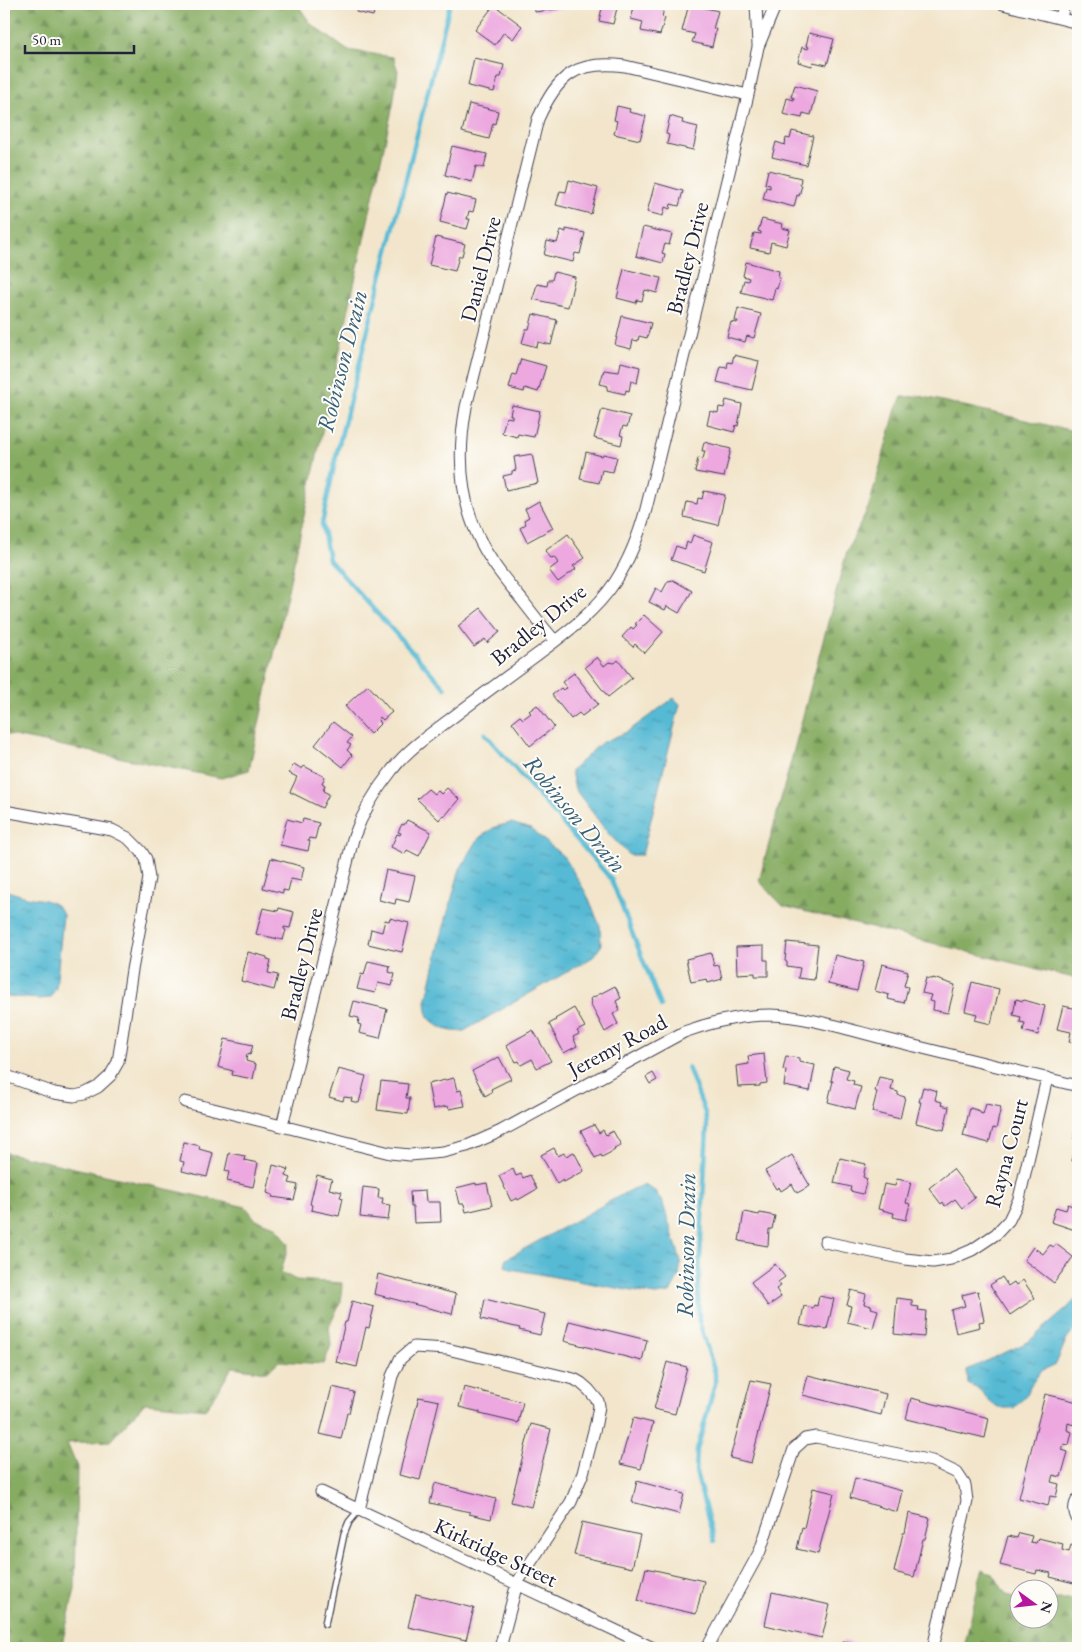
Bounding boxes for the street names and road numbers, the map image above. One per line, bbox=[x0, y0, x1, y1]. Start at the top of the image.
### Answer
street label: Bradley Drive bbox=[659, 198, 716, 317]
street label: Daniel Drive bbox=[453, 213, 508, 325]
street label: Bradley Drive bbox=[484, 577, 592, 672]
street label: Bradley Drive bbox=[273, 904, 330, 1023]
street label: Jeremy Road bbox=[561, 1007, 673, 1085]
street label: Rayna Court bbox=[978, 1096, 1035, 1211]
street label: Kirkridge Street bbox=[429, 1511, 562, 1594]

